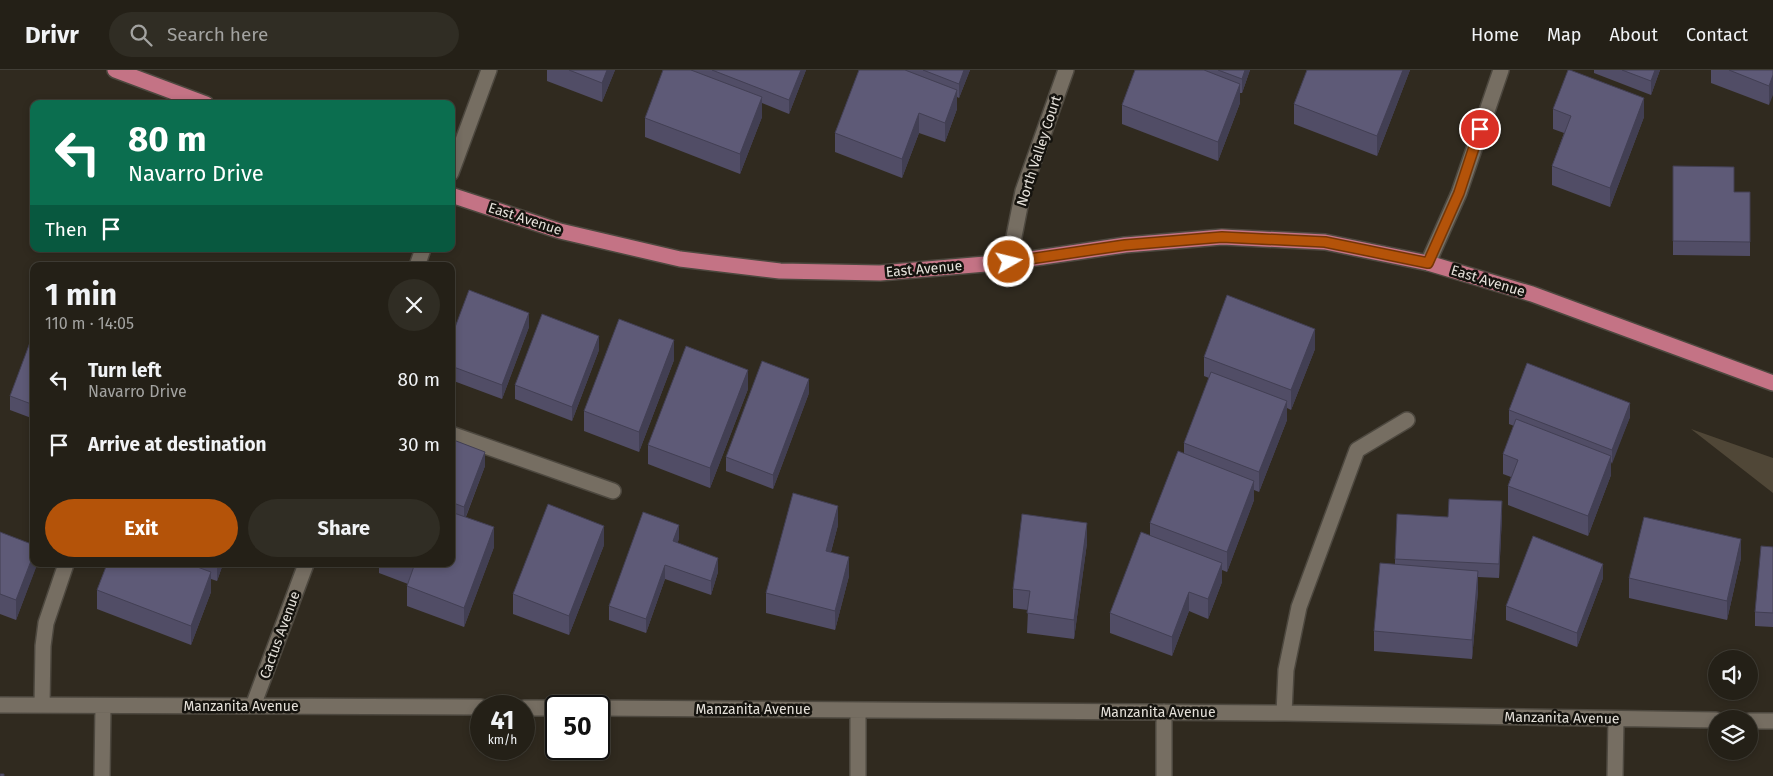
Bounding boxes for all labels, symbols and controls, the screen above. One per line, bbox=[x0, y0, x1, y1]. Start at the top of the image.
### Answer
search box bbox=[109, 12, 459, 57]
text: Drivr bbox=[25, 21, 79, 49]
icon: search bbox=[127, 21, 155, 49]
text: Search here bbox=[167, 23, 268, 46]
text: Home bbox=[1471, 24, 1519, 46]
text: Map bbox=[1547, 24, 1581, 46]
text: About bbox=[1609, 24, 1658, 46]
text: Contact bbox=[1686, 24, 1748, 46]
street label: North Valley Court bbox=[1013, 93, 1065, 209]
pin bbox=[1459, 108, 1501, 150]
icon: arrive bbox=[1466, 115, 1494, 143]
text: 80 m bbox=[128, 118, 207, 160]
icon: left bbox=[45, 120, 110, 185]
text: Navarro Drive bbox=[128, 160, 264, 187]
street label: East Avenue bbox=[486, 199, 564, 239]
icon: arrive bbox=[97, 215, 125, 243]
text: Then bbox=[45, 218, 87, 241]
position arrow bbox=[982, 235, 1034, 287]
street label: East Avenue bbox=[885, 257, 963, 281]
street label: East Avenue bbox=[1449, 262, 1527, 300]
text: 1 min bbox=[45, 277, 117, 313]
button: close bbox=[388, 279, 440, 331]
text: 110 m · 14:05 bbox=[45, 314, 134, 333]
text: Turn left bbox=[88, 359, 162, 382]
icon: left bbox=[45, 366, 73, 394]
text: 80 m bbox=[398, 368, 440, 391]
text: Navarro Drive bbox=[88, 382, 187, 401]
icon: arrive bbox=[45, 431, 73, 459]
text: Arrive at destination bbox=[88, 433, 267, 456]
text: 30 m bbox=[399, 433, 440, 456]
button: Exit bbox=[45, 499, 238, 557]
button: Share bbox=[248, 499, 440, 557]
street label: Cactus Avenue bbox=[256, 589, 304, 681]
map controls bbox=[1708, 650, 1758, 760]
button: sound bbox=[1708, 650, 1758, 700]
speed limit sign: 50 bbox=[545, 695, 610, 760]
street label: Manzanita Avenue bbox=[183, 698, 299, 715]
street label: Manzanita Avenue bbox=[695, 701, 811, 718]
street label: Manzanita Avenue bbox=[1100, 704, 1216, 721]
text: 41 bbox=[491, 706, 514, 736]
street label: Manzanita Avenue bbox=[1504, 708, 1620, 728]
button: layers bbox=[1708, 710, 1758, 760]
text: km/h bbox=[488, 733, 517, 747]

